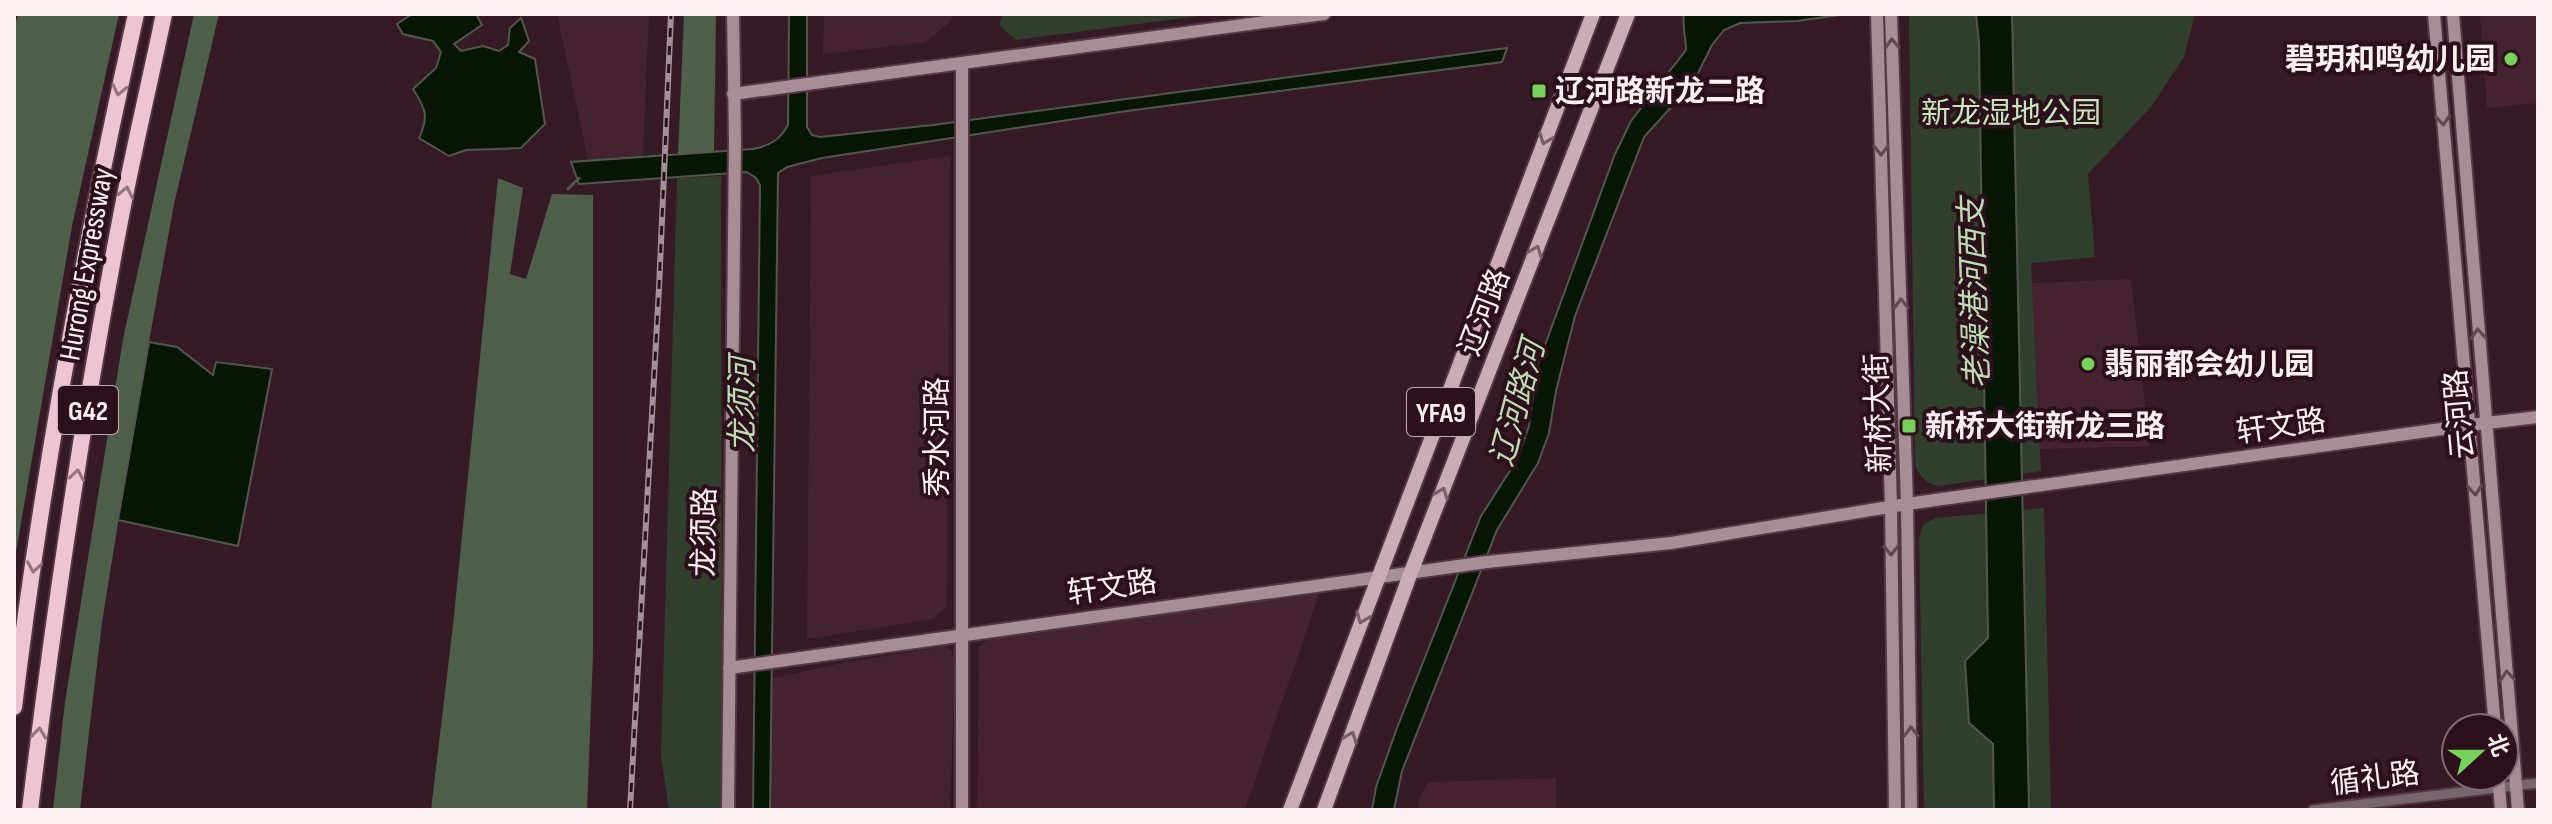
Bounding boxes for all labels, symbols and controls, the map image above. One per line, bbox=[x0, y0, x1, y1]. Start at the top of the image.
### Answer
one-way arrow bbox=[1883, 37, 1901, 50]
place label: 碧玥和鸣幼儿园 bbox=[2285, 42, 2495, 78]
marker: 碧玥和鸣幼儿园 bbox=[2502, 50, 2520, 68]
place label: 辽河路新龙二路 bbox=[1555, 74, 1765, 110]
marker: 辽河路新龙二路 bbox=[1530, 82, 1548, 100]
one-way arrow bbox=[111, 83, 128, 97]
park label: 新龙湿地公园 bbox=[1921, 96, 2101, 132]
one-way arrow bbox=[2435, 114, 2452, 127]
one-way arrow bbox=[1539, 132, 1555, 146]
one-way arrow bbox=[1873, 144, 1890, 157]
street label: Hurong Expressway bbox=[52, 165, 122, 363]
one-way arrow bbox=[117, 185, 134, 199]
water label: 老澡港河西支 bbox=[1953, 193, 1998, 390]
one-way arrow bbox=[1526, 245, 1543, 259]
street label: 辽河路 bbox=[1452, 264, 1518, 361]
one-way arrow bbox=[1892, 297, 1909, 310]
one-way arrow bbox=[2470, 327, 2487, 340]
water label: 辽河路河 bbox=[1483, 331, 1555, 470]
place label: 翡丽都会幼儿园 bbox=[2104, 347, 2314, 383]
water label: 龙须河 bbox=[724, 351, 763, 453]
street label: 新桥大街 bbox=[1859, 352, 1899, 474]
marker: 翡丽都会幼儿园 bbox=[2079, 355, 2097, 373]
street label: 云河路 bbox=[2438, 368, 2482, 460]
street label: 秀水河路 bbox=[920, 377, 956, 497]
road number: G42 bbox=[58, 386, 118, 434]
road number: YFA9 bbox=[1407, 388, 1475, 436]
street label: 轩文路 bbox=[2234, 403, 2328, 451]
place label: 新桥大街新龙三路 bbox=[1925, 409, 2165, 445]
marker: 新桥大街新龙三路 bbox=[1900, 417, 1918, 435]
one-way arrow bbox=[68, 469, 85, 482]
one-way arrow bbox=[2466, 484, 2483, 497]
street label: 龙须路 bbox=[686, 487, 724, 577]
one-way arrow bbox=[1432, 487, 1449, 501]
one-way arrow bbox=[1882, 544, 1900, 557]
one-way arrow bbox=[26, 560, 43, 573]
street label: 轩文路 bbox=[1065, 564, 1159, 612]
one-way arrow bbox=[1355, 610, 1372, 624]
one-way arrow bbox=[2499, 670, 2516, 683]
north arrow bbox=[2440, 712, 2520, 792]
one-way arrow bbox=[1902, 725, 1919, 738]
one-way arrow bbox=[31, 726, 48, 739]
text: 北 bbox=[2481, 730, 2514, 760]
one-way arrow bbox=[1342, 731, 1358, 745]
street label: 循礼路 bbox=[2328, 756, 2422, 802]

